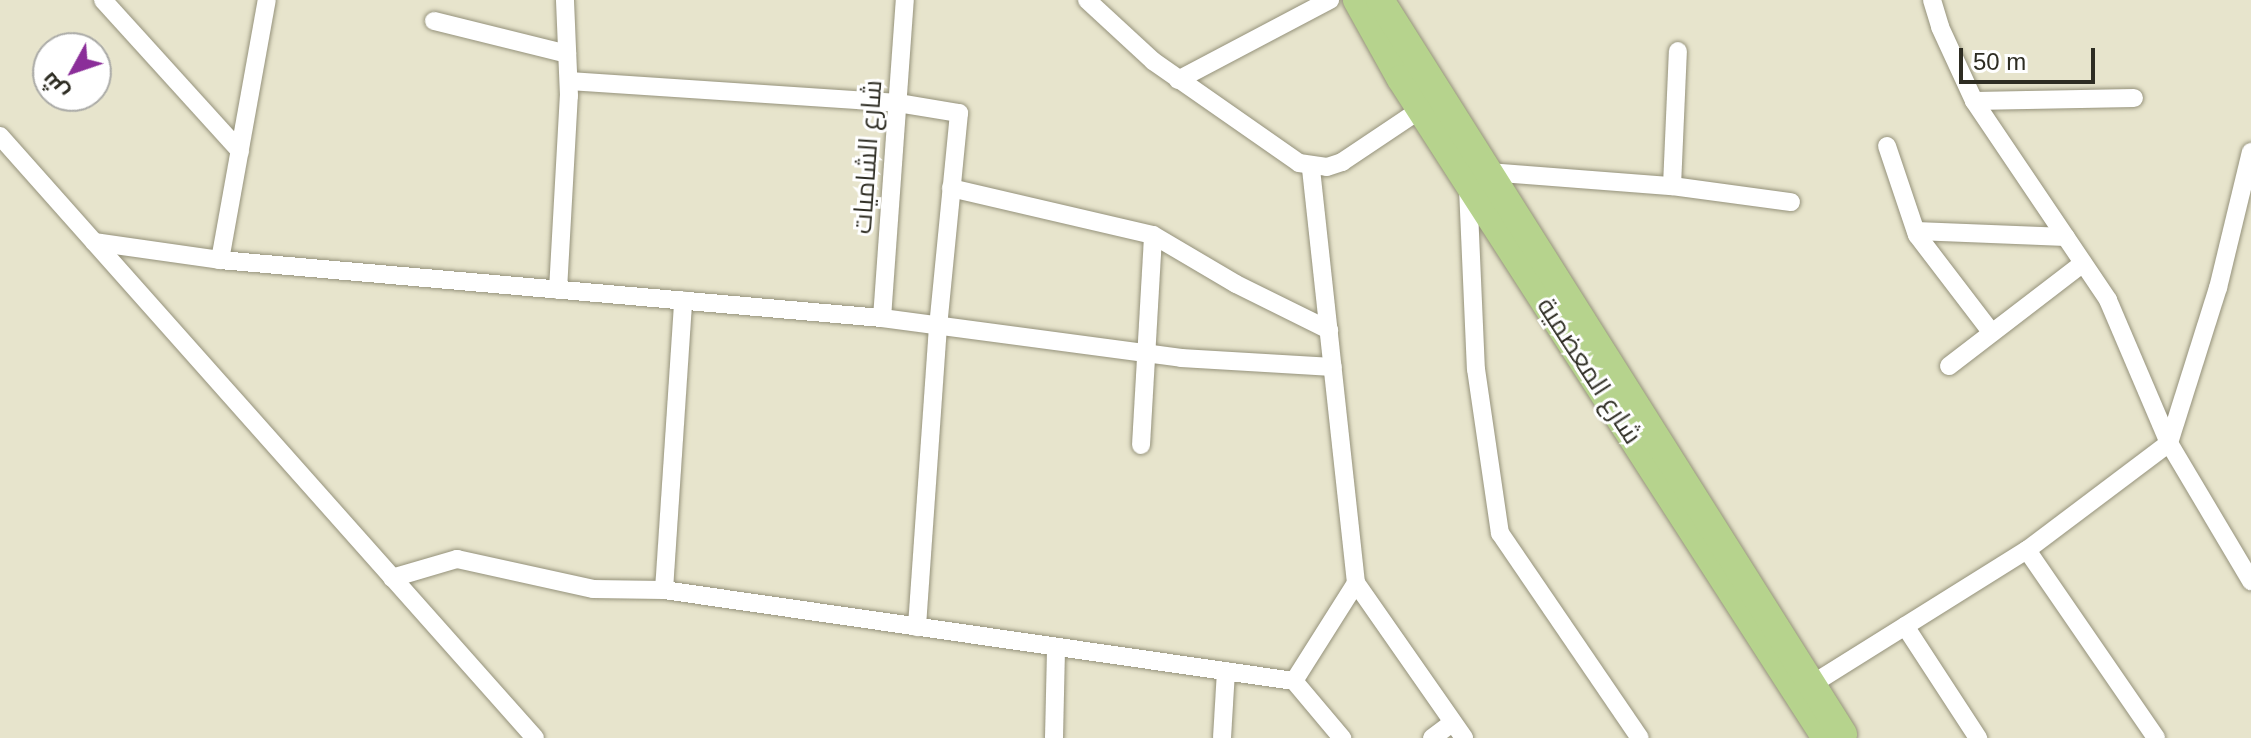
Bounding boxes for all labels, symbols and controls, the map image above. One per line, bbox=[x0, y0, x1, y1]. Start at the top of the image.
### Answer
north arrow bbox=[32, 32, 112, 112]
scale bar bbox=[1963, 32, 2099, 82]
text: 50 m bbox=[1973, 48, 2026, 75]
text: ش bbox=[36, 68, 73, 105]
street label: شارع الشاميات bbox=[847, 79, 889, 235]
street label: شارع المعضمية bbox=[1530, 292, 1648, 450]

